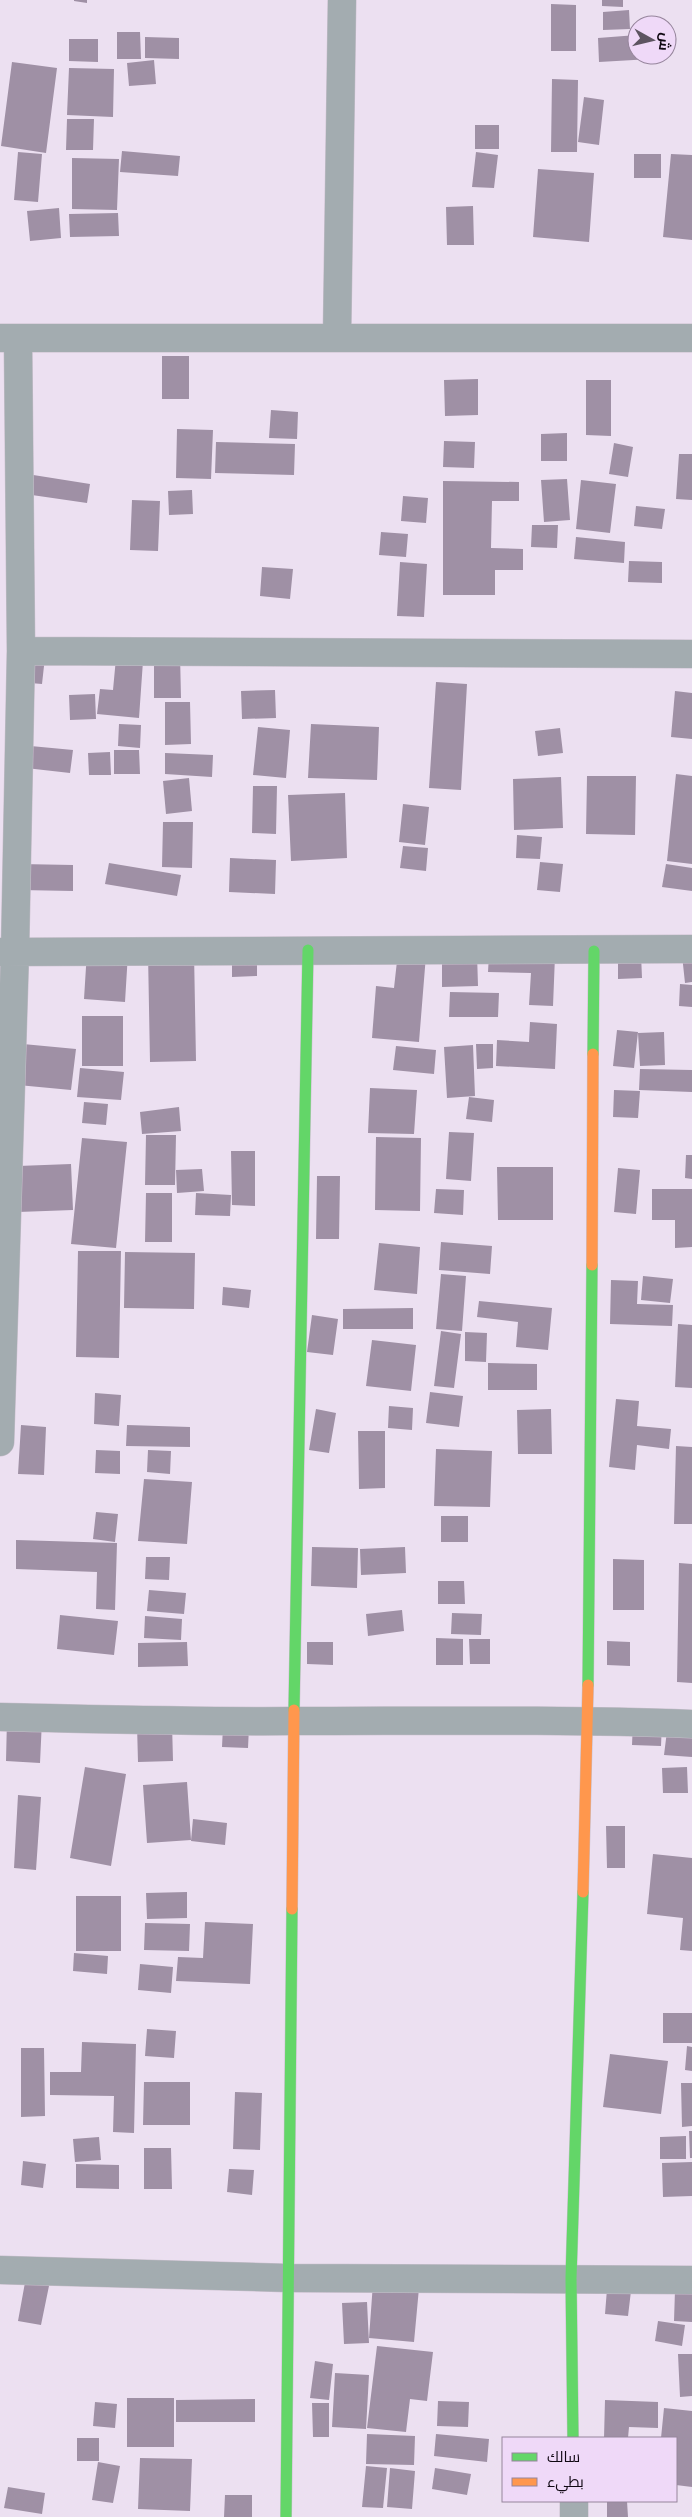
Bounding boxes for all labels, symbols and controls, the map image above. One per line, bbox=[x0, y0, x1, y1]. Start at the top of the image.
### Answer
north arrow bbox=[627, 15, 677, 65]
text: ش bbox=[655, 32, 674, 52]
legend bbox=[502, 2437, 677, 2502]
text: سالك bbox=[547, 2450, 580, 2465]
text: بطيء bbox=[547, 2475, 584, 2494]

